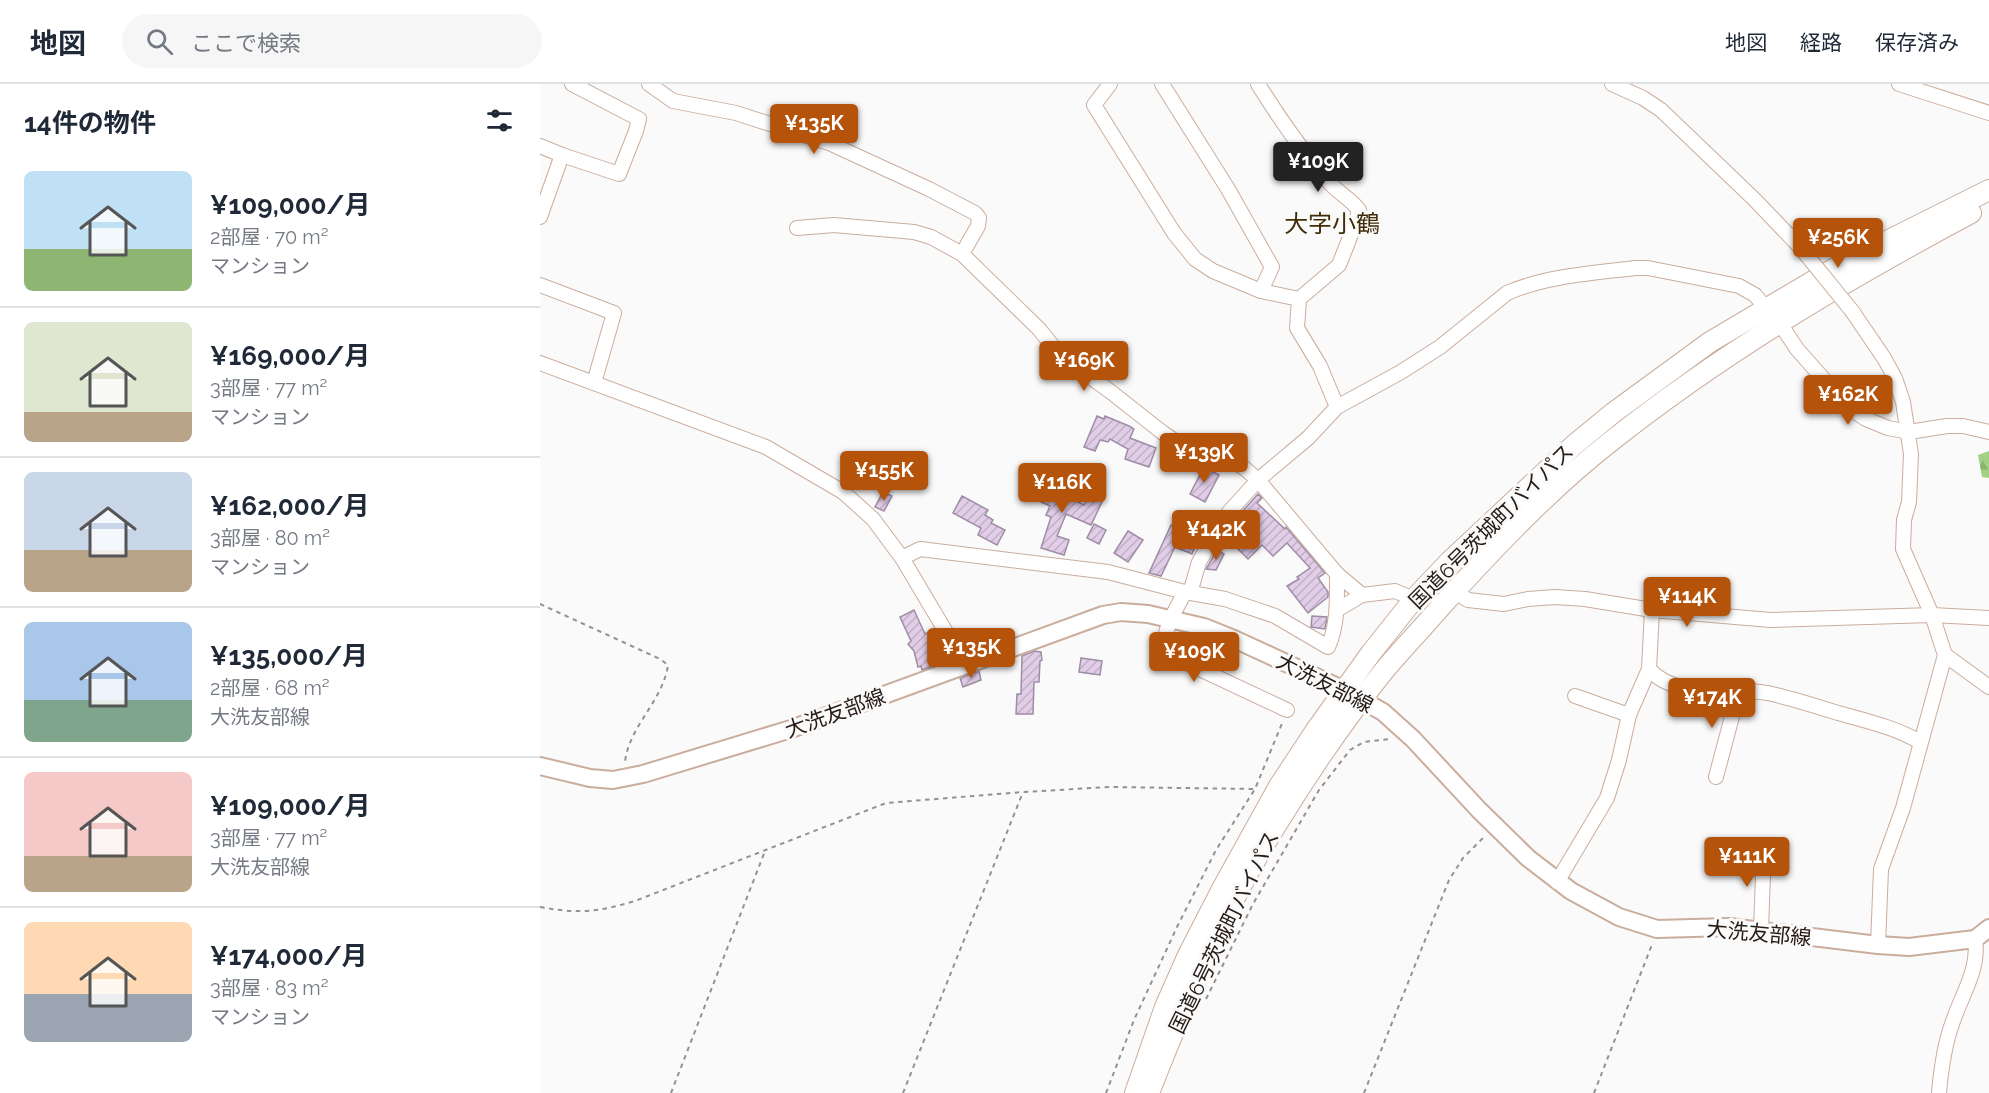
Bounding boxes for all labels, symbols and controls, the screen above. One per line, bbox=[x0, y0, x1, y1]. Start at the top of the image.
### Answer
search box bbox=[122, 14, 542, 68]
icon: search bbox=[143, 25, 176, 58]
text: 地図 bbox=[30, 27, 86, 60]
text: ここで検索 bbox=[191, 30, 301, 56]
text: 地図 bbox=[1725, 30, 1767, 55]
text: 経路 bbox=[1800, 30, 1842, 55]
text: 保存済み bbox=[1875, 30, 1959, 55]
icon: filters bbox=[483, 104, 516, 137]
pin: ¥135K bbox=[772, 104, 856, 155]
text: 14件の物件 bbox=[24, 108, 156, 138]
text: ¥135K bbox=[784, 111, 844, 135]
pin: ¥109K bbox=[1276, 142, 1360, 193]
text: ¥109K bbox=[1287, 149, 1349, 173]
text: ¥109,000/月 bbox=[210, 190, 370, 220]
icon: home bbox=[72, 195, 144, 267]
district label: 大字小鶴 bbox=[1284, 209, 1380, 238]
pin: ¥256K bbox=[1796, 218, 1880, 269]
text: 2部屋 · 70 m² bbox=[210, 225, 329, 249]
text: ¥256K bbox=[1807, 225, 1869, 249]
text: マンション bbox=[210, 254, 310, 278]
text: ¥169,000/月 bbox=[210, 341, 370, 371]
pin: ¥169K bbox=[1042, 341, 1126, 392]
icon: home bbox=[72, 346, 144, 418]
text: ¥169K bbox=[1053, 348, 1115, 372]
pin: ¥162K bbox=[1806, 375, 1890, 426]
text: 3部屋 · 77 m² bbox=[210, 376, 327, 400]
text: ¥162K bbox=[1818, 382, 1878, 406]
text: マンション bbox=[210, 405, 310, 429]
pin: ¥139K bbox=[1162, 433, 1246, 484]
street label: 国道6号茨城町バイパス bbox=[1404, 439, 1578, 613]
text: ¥139K bbox=[1174, 440, 1234, 464]
pin: ¥155K bbox=[842, 451, 926, 502]
text: ¥155K bbox=[854, 458, 914, 482]
pin: ¥116K bbox=[1020, 463, 1104, 514]
text: ¥116K bbox=[1032, 470, 1092, 494]
text: ¥162,000/月 bbox=[210, 491, 370, 521]
icon: home bbox=[72, 496, 144, 568]
pin: ¥142K bbox=[1174, 510, 1258, 561]
text: ¥142K bbox=[1186, 517, 1246, 541]
text: 3部屋 · 80 m² bbox=[210, 526, 330, 550]
text: マンション bbox=[210, 555, 310, 579]
pin: ¥114K bbox=[1645, 577, 1729, 628]
text: ¥114K bbox=[1658, 584, 1716, 608]
pin: ¥135K bbox=[929, 628, 1013, 679]
pin: ¥109K bbox=[1152, 632, 1236, 683]
text: ¥135K bbox=[941, 635, 1001, 659]
text: ¥109K bbox=[1163, 639, 1225, 663]
text: ¥135,000/月 bbox=[210, 641, 368, 671]
icon: home bbox=[72, 646, 144, 718]
street label: 大洗友部線 bbox=[1273, 648, 1377, 718]
text: 2部屋 · 68 m² bbox=[210, 676, 330, 700]
pin: ¥174K bbox=[1670, 678, 1754, 729]
street label: 大洗友部線 bbox=[781, 683, 889, 743]
text: ¥174K bbox=[1682, 685, 1742, 709]
text: 大洗友部線 bbox=[210, 705, 310, 729]
text: ¥109,000/月 bbox=[210, 791, 370, 821]
icon: home bbox=[72, 796, 144, 868]
text: 3部屋 · 77 m² bbox=[210, 826, 327, 850]
street label: 国道6号茨城町バイパス bbox=[1164, 827, 1284, 1037]
pin: ¥111K bbox=[1705, 837, 1789, 888]
text: ¥111K bbox=[1718, 844, 1776, 868]
text: 大洗友部線 bbox=[210, 855, 310, 879]
street label: 大洗友部線 bbox=[1706, 916, 1812, 950]
text: ¥174,000/月 bbox=[210, 941, 368, 971]
icon: home bbox=[72, 946, 144, 1018]
text: 3部屋 · 83 m² bbox=[210, 976, 328, 1000]
text: マンション bbox=[210, 1005, 310, 1029]

